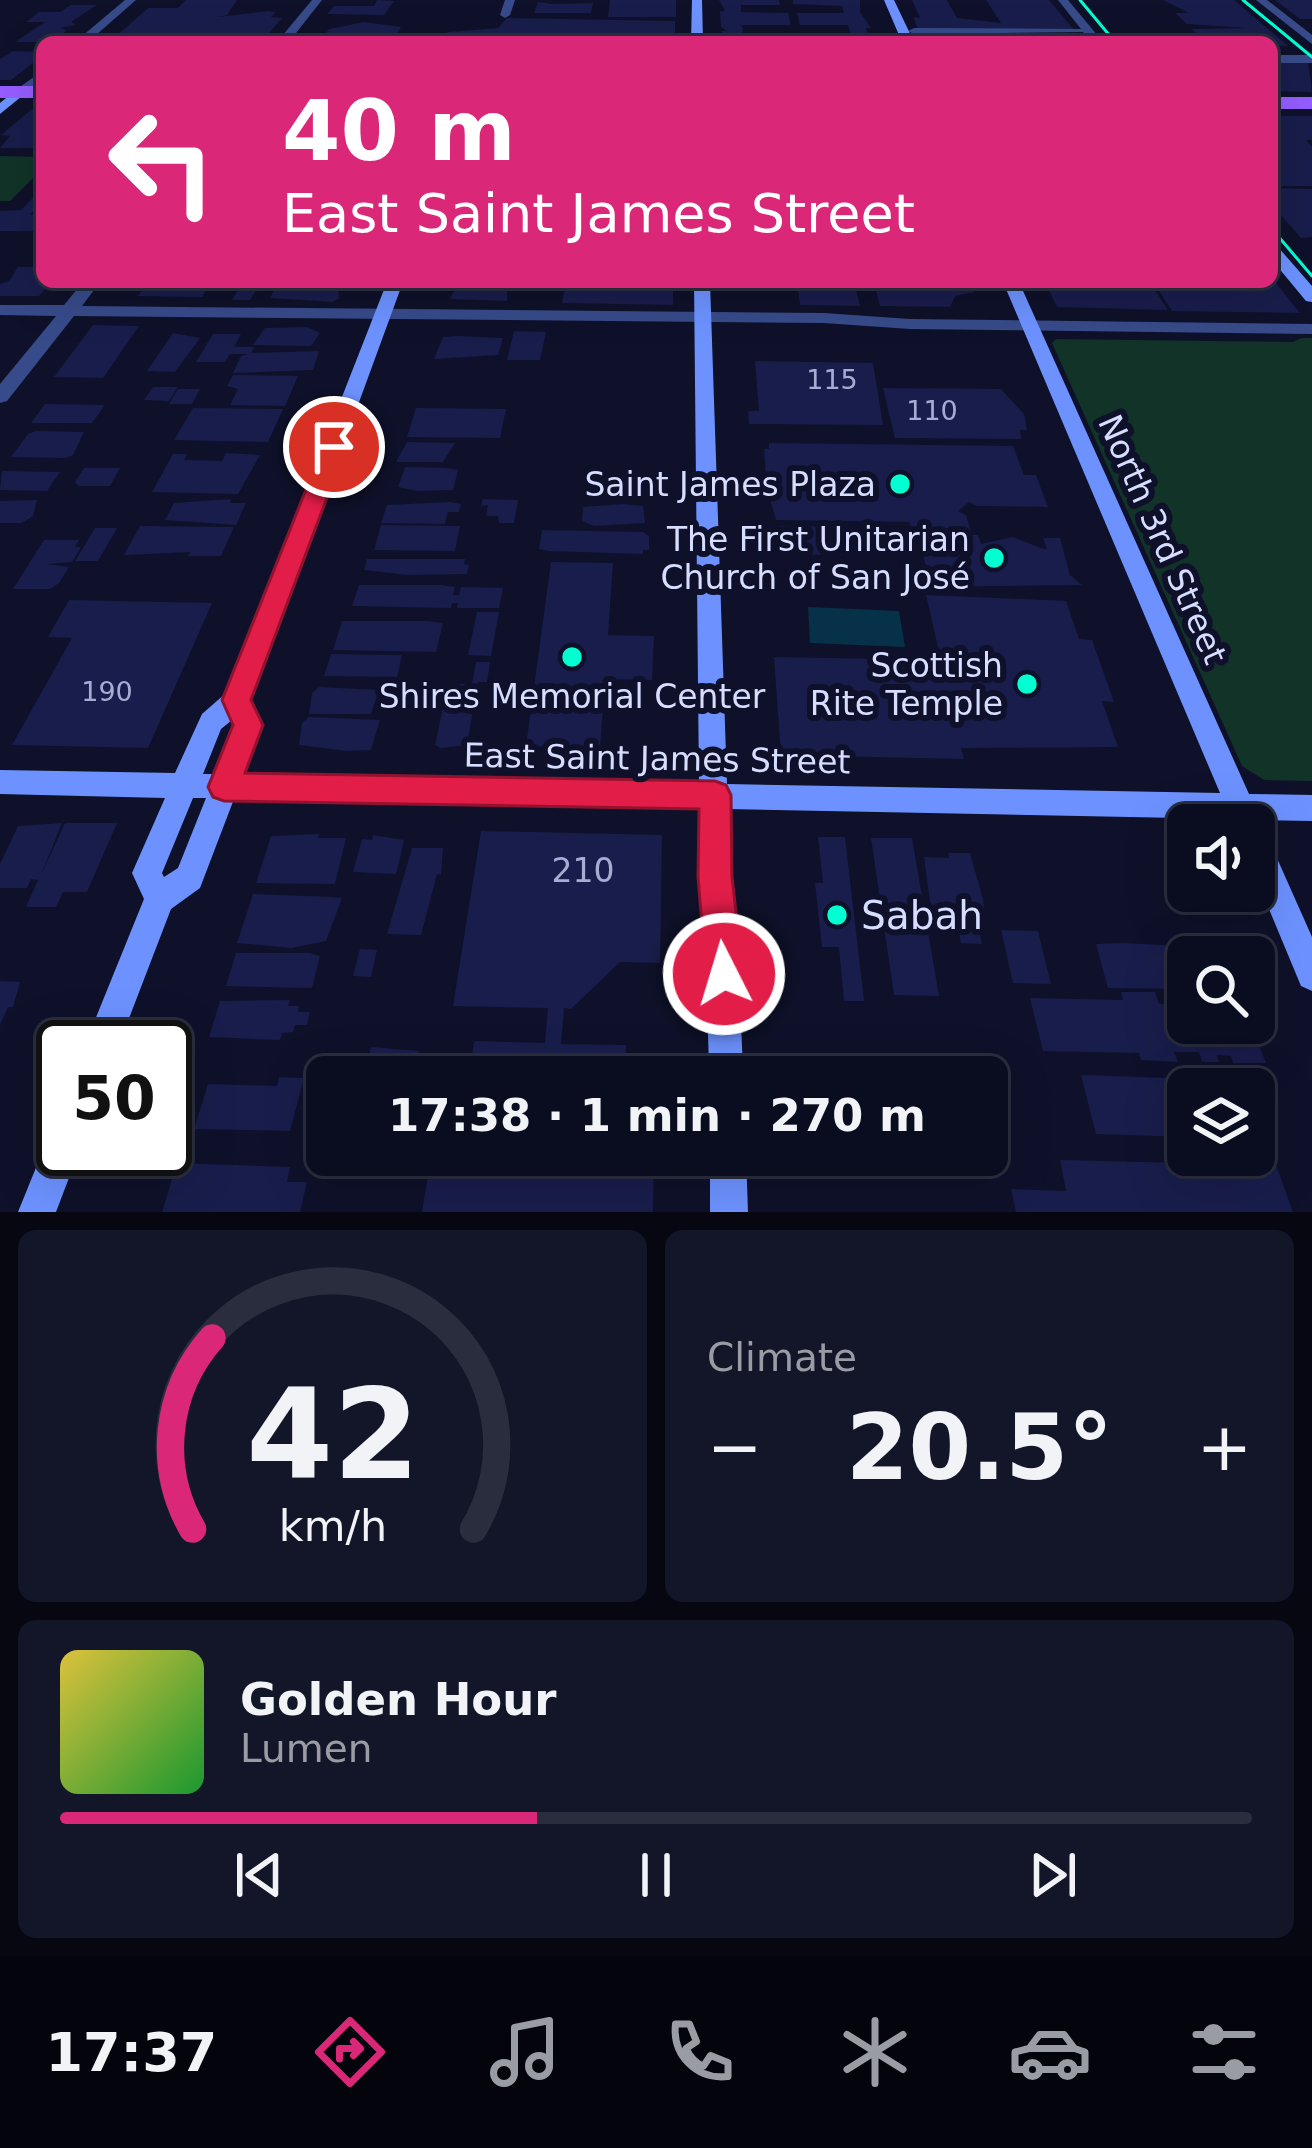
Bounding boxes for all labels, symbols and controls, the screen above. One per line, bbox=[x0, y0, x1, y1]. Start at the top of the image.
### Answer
text: 40 m bbox=[282, 82, 516, 180]
icon: left bbox=[84, 84, 240, 240]
text: East Saint James Street bbox=[282, 182, 915, 245]
house number: 115 bbox=[806, 364, 858, 395]
house number: 110 bbox=[906, 395, 958, 426]
pin bbox=[283, 396, 385, 498]
street label: North 3rd Street bbox=[1090, 409, 1235, 670]
icon: arrive bbox=[301, 414, 367, 480]
place label: Saint James Plaza bbox=[584, 465, 876, 504]
marker: Saint James Plaza bbox=[887, 471, 913, 497]
place label: The First Unitarian Church of San José bbox=[660, 520, 970, 597]
marker: The First Unitarian Church of San José bbox=[981, 545, 1007, 571]
marker: Shires Memorial Center bbox=[559, 644, 585, 670]
place label: Scottish Rite Temple bbox=[810, 646, 1003, 723]
marker: Scottish Rite Temple bbox=[1014, 671, 1040, 697]
house number: 190 bbox=[81, 676, 133, 707]
place label: Shires Memorial Center bbox=[379, 677, 766, 716]
street label: East Saint James Street bbox=[463, 736, 851, 781]
map controls bbox=[1167, 804, 1275, 1176]
button: sound bbox=[1167, 804, 1275, 912]
house number: 210 bbox=[552, 851, 615, 890]
place label: Sabah bbox=[861, 893, 983, 938]
marker: Sabah bbox=[824, 902, 850, 928]
position arrow bbox=[661, 911, 787, 1037]
button: search bbox=[1167, 936, 1275, 1044]
speed limit sign: 50 bbox=[36, 1020, 192, 1176]
button: layers bbox=[1167, 1068, 1275, 1176]
text: 17:38 · 1 min · 270 m bbox=[388, 1089, 926, 1142]
text: Climate bbox=[707, 1335, 857, 1380]
text: 42 bbox=[246, 1362, 419, 1507]
text: 20.5° bbox=[846, 1395, 1113, 1500]
text: − bbox=[707, 1409, 762, 1486]
text: + bbox=[1197, 1409, 1252, 1486]
text: km/h bbox=[278, 1501, 387, 1551]
text: Golden Hour bbox=[240, 1673, 557, 1726]
text: Lumen bbox=[240, 1726, 372, 1771]
icon: previous bbox=[226, 1842, 292, 1908]
icon: pause bbox=[623, 1842, 689, 1908]
icon: next bbox=[1020, 1842, 1086, 1908]
icon: directions bbox=[308, 2010, 392, 2094]
icon: music bbox=[483, 2010, 567, 2094]
icon: phone bbox=[658, 2010, 742, 2094]
icon: climate bbox=[833, 2010, 917, 2094]
icon: car bbox=[1008, 2010, 1092, 2094]
icon: filters bbox=[1182, 2010, 1266, 2094]
text: 17:37 bbox=[45, 2021, 217, 2084]

